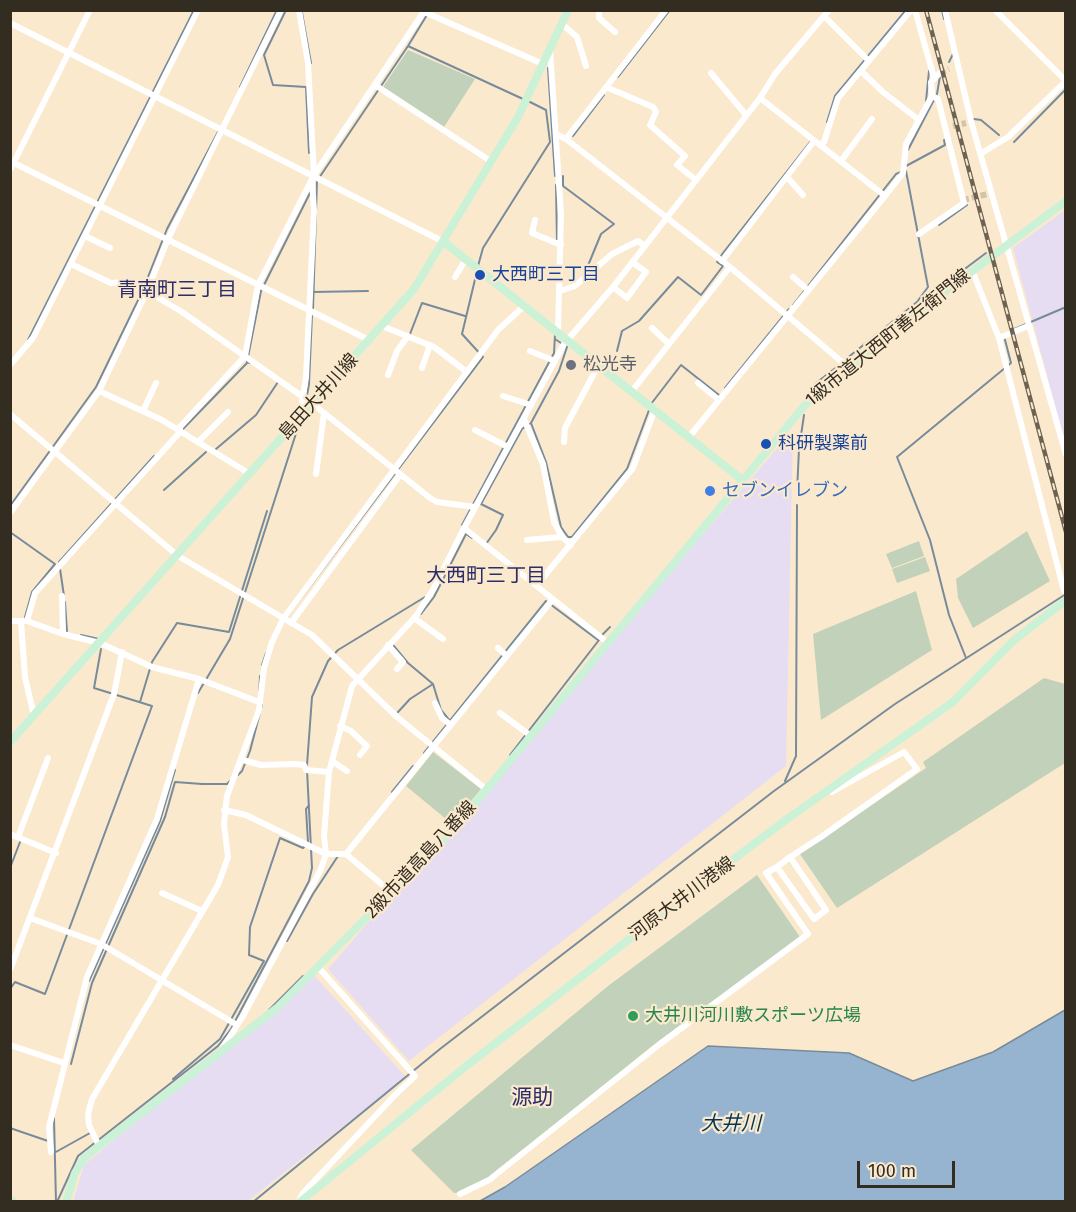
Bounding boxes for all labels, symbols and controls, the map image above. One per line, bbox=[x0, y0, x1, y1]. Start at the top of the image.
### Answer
place label: 大西町三丁目 bbox=[492, 264, 600, 286]
street label: 1級市道大西町善左衛門線 bbox=[801, 265, 975, 411]
marker: 大西町三丁目 bbox=[473, 268, 487, 282]
district label: 青南町三丁目 bbox=[117, 278, 237, 302]
street label: 島田大井川線 bbox=[275, 350, 363, 444]
place label: 松光寺 bbox=[583, 354, 637, 376]
marker: 松光寺 bbox=[564, 358, 578, 372]
place label: 科研製薬前 bbox=[778, 433, 868, 455]
marker: 科研製薬前 bbox=[759, 437, 773, 451]
place label: セブンイレブン bbox=[722, 480, 848, 502]
marker: セブンイレブン bbox=[703, 484, 717, 498]
district label: 大西町三丁目 bbox=[426, 564, 546, 588]
street label: 2級市道高島八番線 bbox=[361, 797, 481, 923]
street label: 河原大井川港線 bbox=[625, 852, 739, 946]
place label: 大井川河川敷スポーツ広場 bbox=[645, 1005, 861, 1027]
marker: 大井川河川敷スポーツ広場 bbox=[626, 1009, 640, 1023]
district label: 源助 bbox=[511, 1085, 553, 1111]
water label: 大井川 bbox=[701, 1112, 761, 1136]
scale bar bbox=[860, 1149, 958, 1187]
text: 100 m bbox=[868, 1160, 916, 1182]

